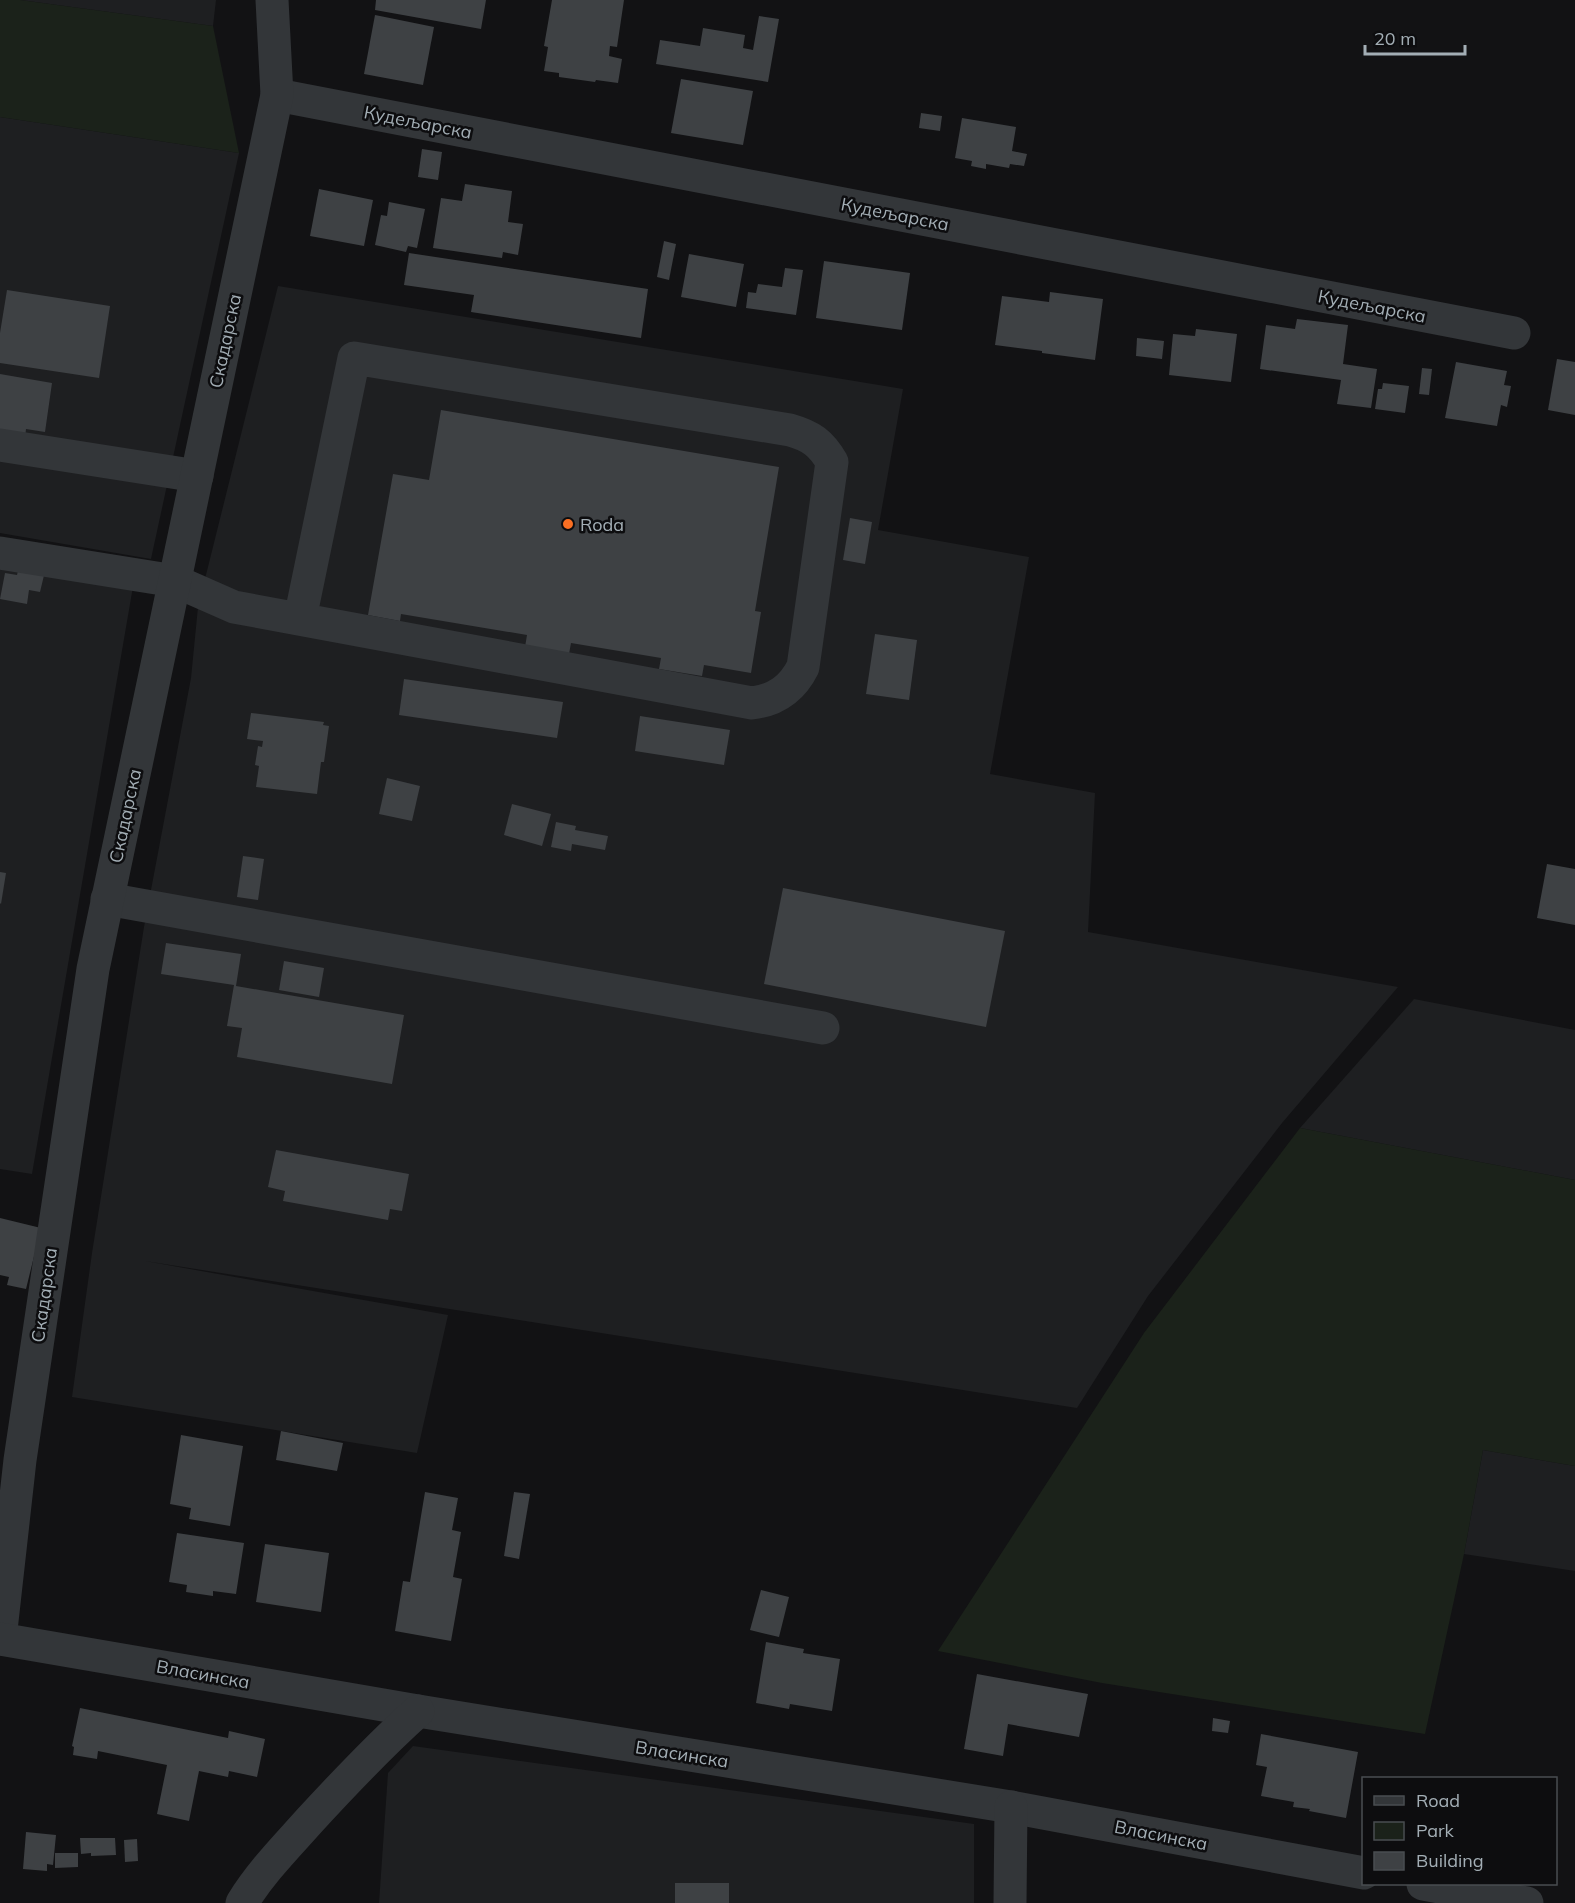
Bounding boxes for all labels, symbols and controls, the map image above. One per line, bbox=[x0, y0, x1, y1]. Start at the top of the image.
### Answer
scale bar bbox=[1365, 18, 1466, 56]
text: 20 m bbox=[1374, 27, 1416, 50]
street label: Кудељарска bbox=[362, 100, 474, 144]
street label: Кудељарска bbox=[839, 192, 951, 236]
street label: Кудељарска bbox=[1316, 284, 1428, 328]
street label: Скадарска bbox=[204, 292, 246, 390]
place label: Roda bbox=[580, 513, 624, 536]
marker: Roda bbox=[561, 517, 575, 531]
street label: Скадарска bbox=[104, 767, 146, 865]
street label: Скадарска bbox=[26, 1246, 62, 1344]
street label: Власинска bbox=[155, 1655, 251, 1693]
street label: Власинска bbox=[634, 1735, 730, 1773]
legend bbox=[1362, 1777, 1557, 1885]
text: Road bbox=[1416, 1789, 1460, 1812]
street label: Власинска bbox=[1113, 1815, 1209, 1855]
text: Park bbox=[1416, 1819, 1455, 1842]
text: Building bbox=[1416, 1849, 1484, 1872]

